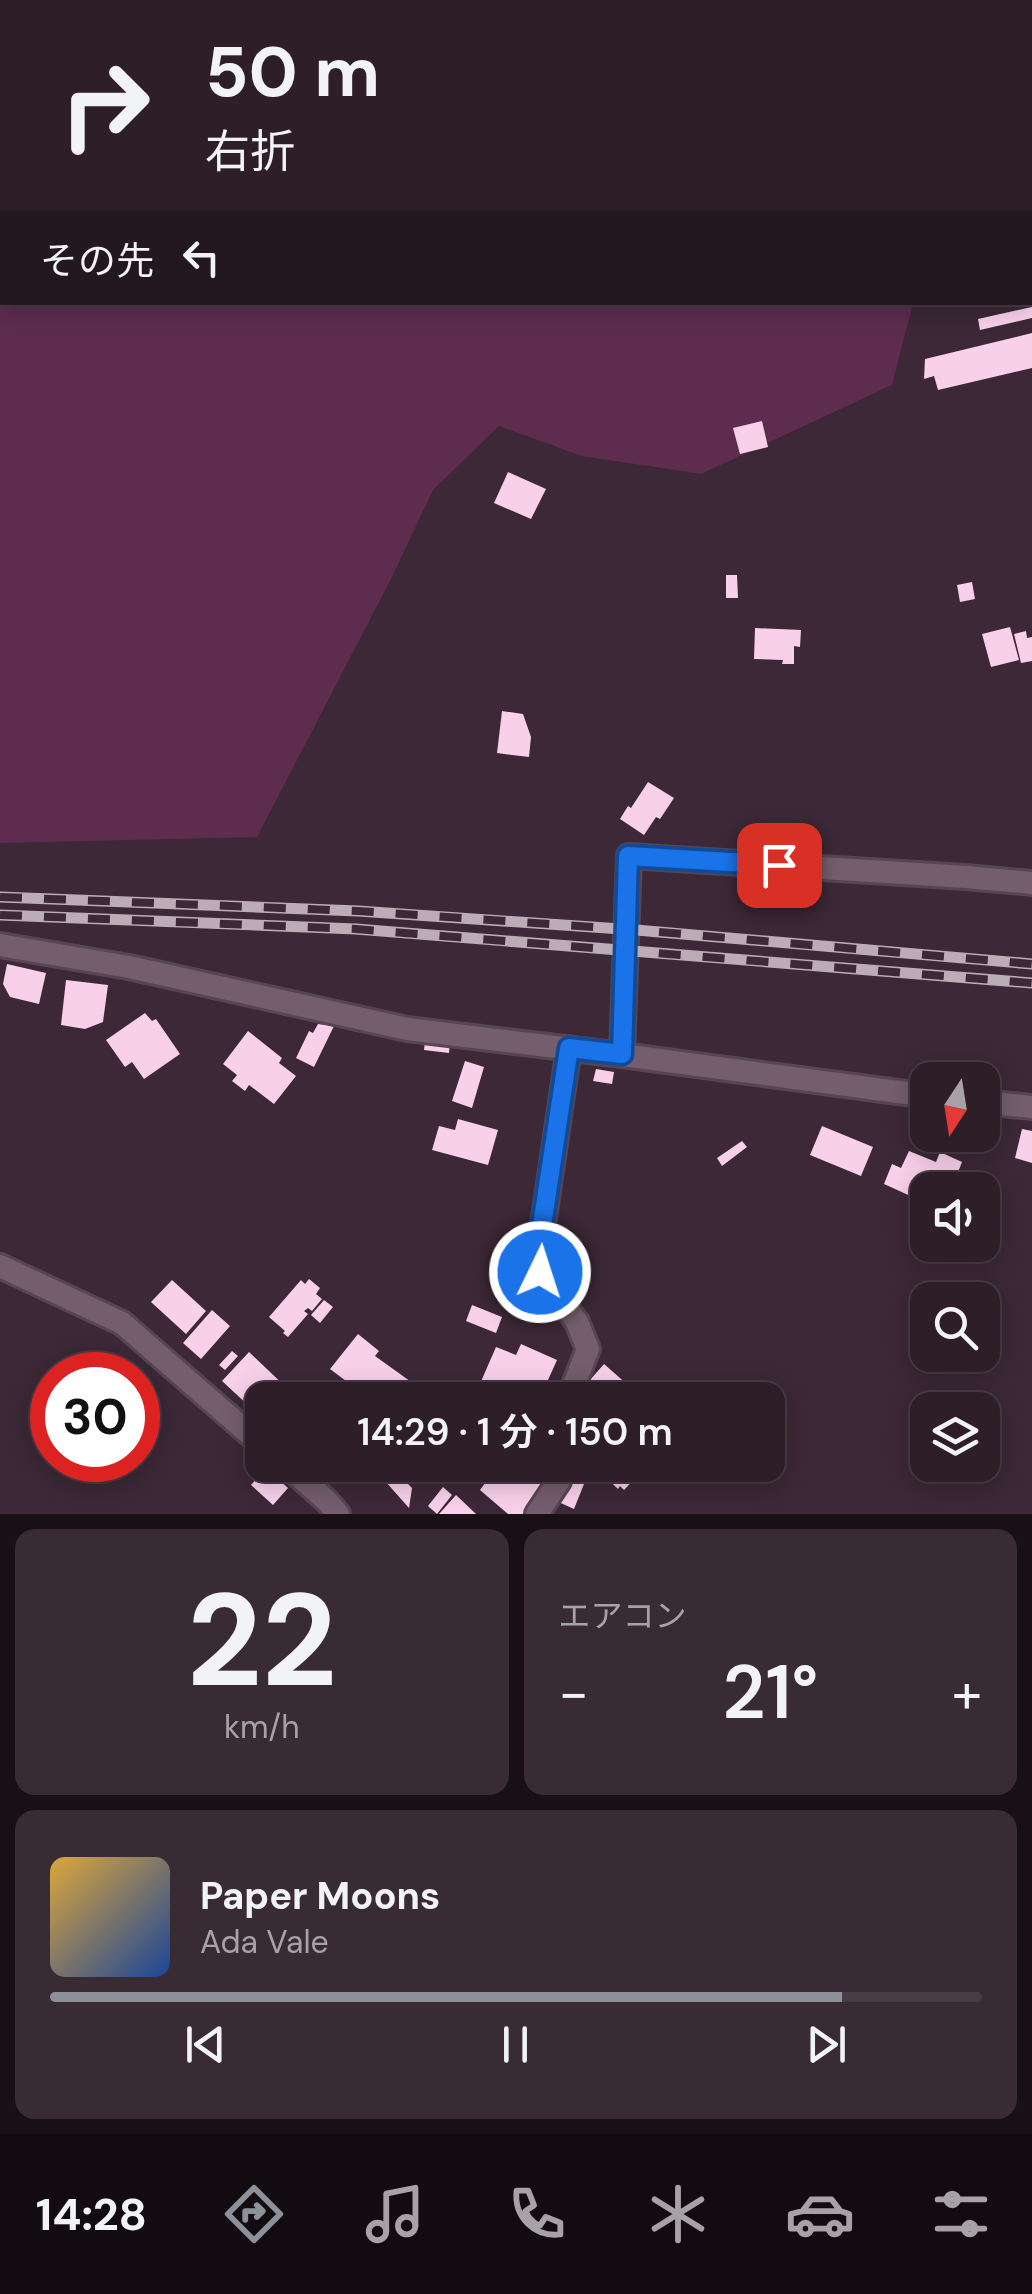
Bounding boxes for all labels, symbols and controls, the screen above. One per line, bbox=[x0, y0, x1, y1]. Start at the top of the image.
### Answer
text: 50 m bbox=[205, 27, 380, 118]
icon: right bbox=[40, 40, 170, 170]
text: 右折 bbox=[205, 122, 295, 181]
icon: left bbox=[174, 230, 229, 285]
text: その先 bbox=[40, 236, 154, 286]
pin bbox=[737, 823, 822, 908]
icon: arrive bbox=[752, 838, 807, 893]
north arrow bbox=[910, 1062, 1000, 1152]
map controls bbox=[910, 1062, 1000, 1482]
button: sound bbox=[910, 1172, 1000, 1262]
position arrow bbox=[488, 1220, 592, 1324]
button: search bbox=[910, 1282, 1000, 1372]
speed limit sign: 30 bbox=[30, 1352, 160, 1482]
button: layers bbox=[910, 1392, 1000, 1482]
text: 14:29 · 1 分 · 150 m bbox=[357, 1407, 673, 1457]
text: 22 bbox=[187, 1556, 337, 1725]
text: エアコン bbox=[559, 1595, 687, 1637]
text: 21° bbox=[722, 1644, 818, 1741]
text: − bbox=[559, 1657, 589, 1729]
text: + bbox=[952, 1657, 982, 1729]
text: km/h bbox=[224, 1706, 300, 1748]
text: Paper Moons bbox=[200, 1871, 440, 1921]
text: Ada Vale bbox=[200, 1921, 329, 1963]
icon: previous bbox=[178, 2017, 233, 2072]
icon: pause bbox=[488, 2017, 543, 2072]
icon: next bbox=[799, 2017, 854, 2072]
icon: directions bbox=[219, 2179, 289, 2249]
icon: music bbox=[360, 2179, 430, 2249]
icon: phone bbox=[502, 2179, 572, 2249]
icon: climate bbox=[643, 2179, 713, 2249]
icon: car bbox=[785, 2179, 855, 2249]
icon: filters bbox=[926, 2179, 996, 2249]
text: 14:28 bbox=[36, 2185, 147, 2244]

